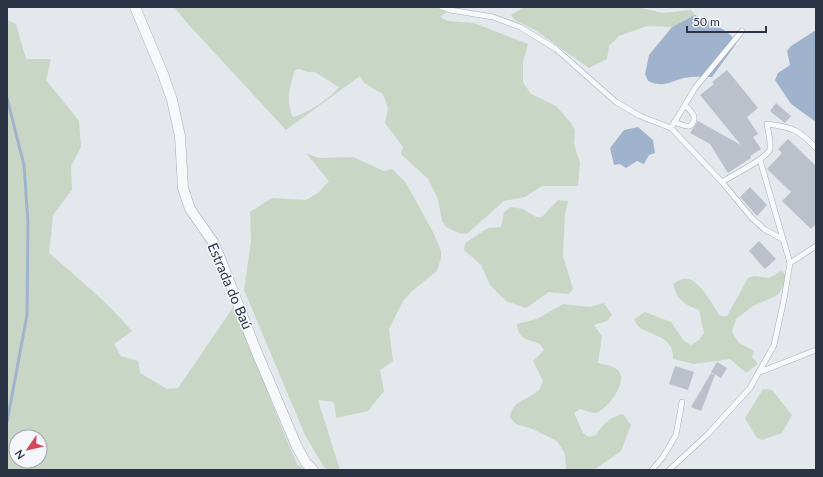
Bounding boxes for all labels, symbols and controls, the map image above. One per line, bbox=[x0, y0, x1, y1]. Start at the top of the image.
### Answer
scale bar bbox=[687, 8, 766, 34]
text: 50 m bbox=[693, 14, 720, 29]
street label: Estrada do Baú bbox=[205, 240, 256, 332]
north arrow bbox=[8, 429, 48, 469]
text: N bbox=[12, 448, 27, 462]

